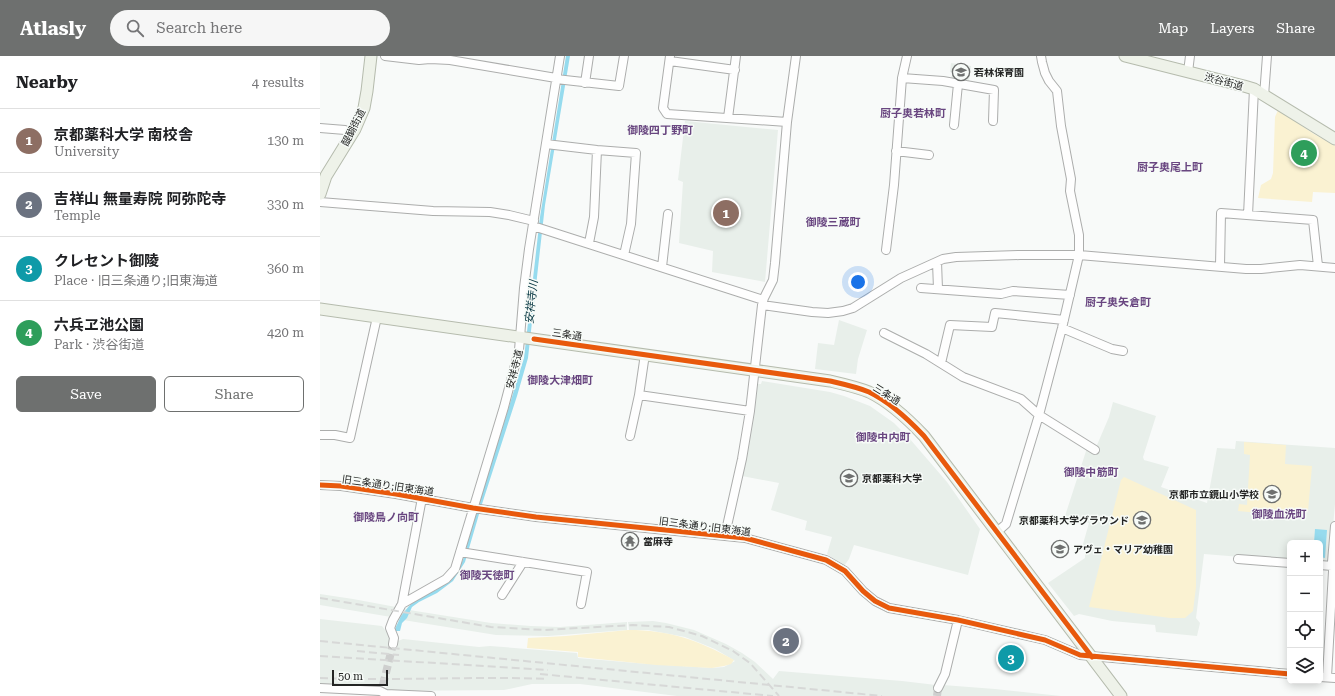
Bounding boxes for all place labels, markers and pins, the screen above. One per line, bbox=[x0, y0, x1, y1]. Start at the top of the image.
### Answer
school or university icon: 若林保育園 bbox=[951, 62, 971, 82]
place label: 若林保育園 bbox=[973, 67, 1024, 78]
pin: 4 bbox=[1291, 138, 1317, 168]
pin: 1 bbox=[713, 198, 739, 228]
school or university icon: 京都薬科大学 bbox=[839, 468, 859, 488]
place label: 京都薬科大学 bbox=[862, 473, 922, 484]
school or university icon: 京都市立鏡山小学校 bbox=[1262, 484, 1282, 504]
place label: 京都市立鏡山小学校 bbox=[1169, 489, 1259, 500]
school or university icon: 京都薬科大学グラウンド bbox=[1132, 510, 1152, 530]
place label: 京都薬科大学グラウンド bbox=[1019, 515, 1129, 526]
temple icon: 當麻寺 bbox=[620, 531, 640, 551]
place label: 當麻寺 bbox=[643, 536, 673, 547]
school or university icon: アヴェ・マリア幼稚園 bbox=[1050, 539, 1070, 559]
place label: アヴェ・マリア幼稚園 bbox=[1073, 544, 1173, 555]
pin: 2 bbox=[773, 626, 799, 656]
pin: 3 bbox=[998, 643, 1024, 673]

